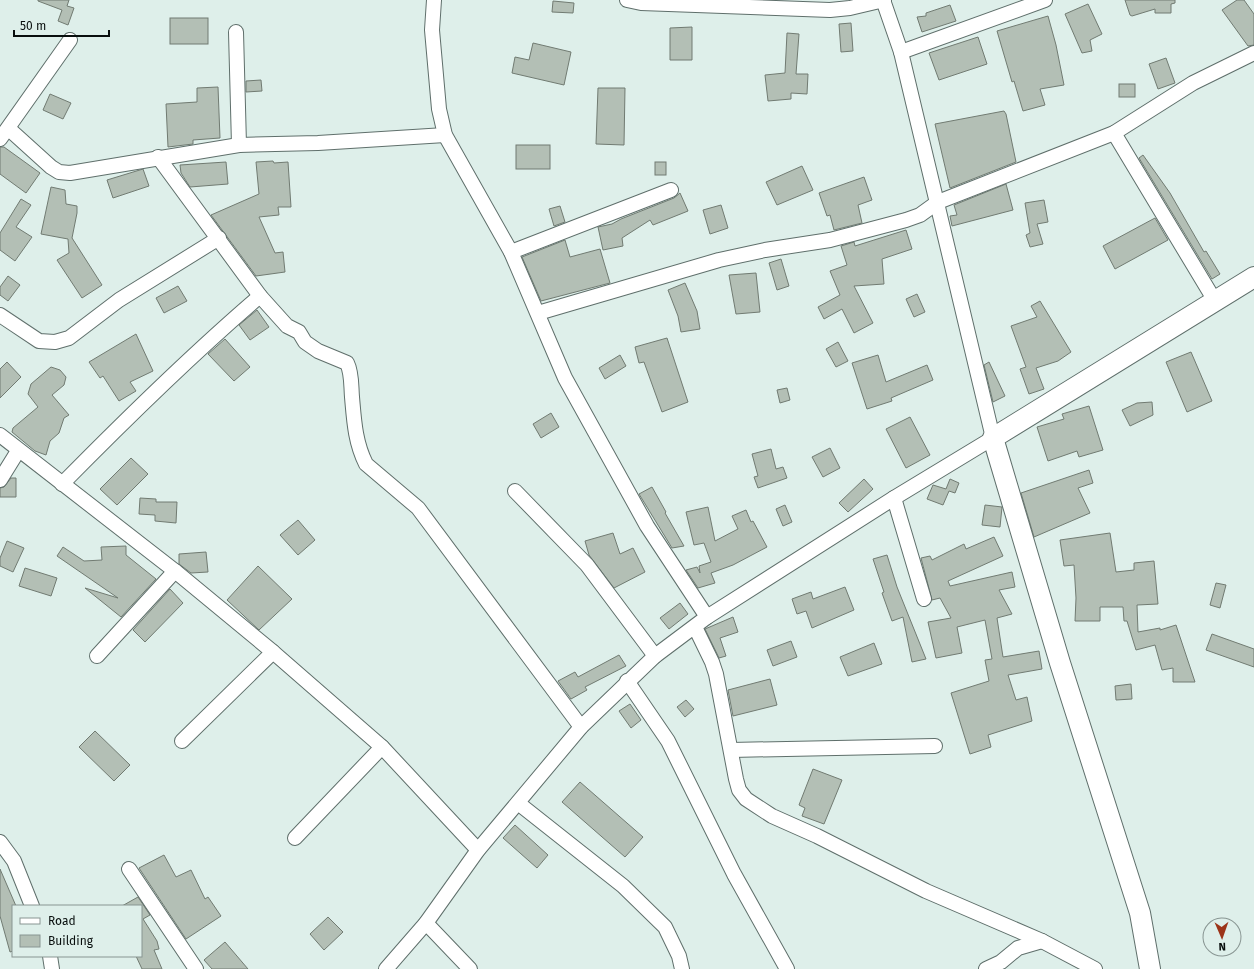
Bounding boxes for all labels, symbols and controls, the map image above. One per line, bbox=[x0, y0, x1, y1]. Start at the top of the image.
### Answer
scale bar bbox=[14, 12, 109, 38]
text: 50 m bbox=[20, 19, 46, 33]
legend bbox=[12, 905, 142, 957]
text: Road bbox=[48, 914, 76, 928]
north arrow bbox=[1202, 917, 1242, 957]
text: Building bbox=[48, 934, 94, 948]
text: N bbox=[1218, 940, 1226, 953]

